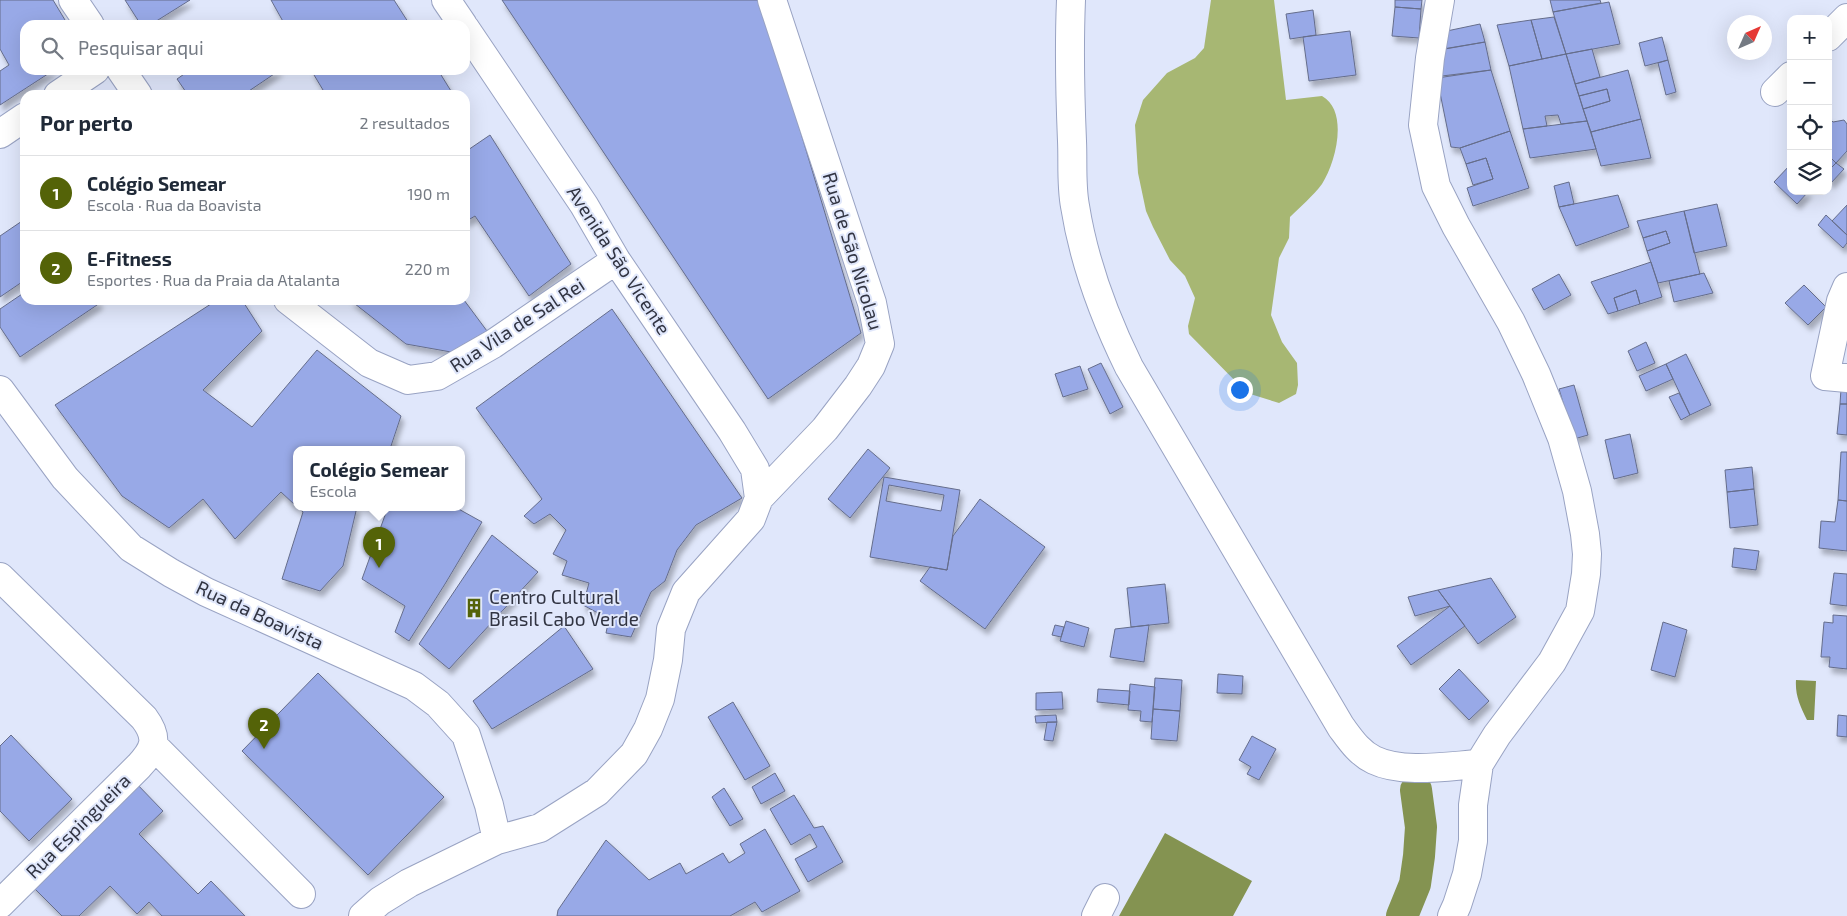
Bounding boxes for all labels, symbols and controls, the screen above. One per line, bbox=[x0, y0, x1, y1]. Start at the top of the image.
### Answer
north arrow bbox=[1727, 15, 1772, 60]
map controls bbox=[1787, 15, 1832, 195]
button: + bbox=[1787, 15, 1832, 60]
search box bbox=[20, 20, 470, 75]
icon: search bbox=[38, 34, 66, 62]
text: Pesquisar aqui bbox=[78, 36, 204, 59]
button: − bbox=[1787, 60, 1832, 105]
button: locate bbox=[1787, 105, 1832, 150]
text: Por perto bbox=[40, 110, 133, 135]
text: 2 resultados bbox=[359, 113, 450, 132]
button: layers bbox=[1787, 150, 1832, 195]
street label: Rua de São Nicolau bbox=[819, 169, 888, 332]
text: Colégio Semear bbox=[87, 172, 226, 195]
street label: Avenida São Vicente bbox=[563, 181, 676, 338]
text: 1 bbox=[53, 184, 59, 203]
text: 190 m bbox=[407, 184, 450, 203]
text: Escola · Rua da Boavista bbox=[87, 195, 261, 214]
text: E-Fitness bbox=[87, 247, 172, 270]
text: 2 bbox=[51, 259, 61, 278]
text: 220 m bbox=[405, 259, 450, 278]
text: Esportes · Rua da Praia da Atalanta bbox=[87, 270, 340, 289]
street label: Rua Vila de Sal Rei bbox=[445, 273, 588, 377]
your location bbox=[1227, 377, 1253, 403]
popup bbox=[293, 446, 465, 511]
text: Colégio Semear bbox=[309, 458, 449, 481]
text: Escola bbox=[309, 481, 357, 500]
pin: 1 bbox=[363, 527, 395, 568]
street label: Rua da Boavista bbox=[193, 575, 328, 654]
place label: Centro Cultural Brasil Cabo Verde bbox=[489, 585, 639, 630]
building icon: Centro Cultural Brasil Cabo Verde bbox=[463, 597, 485, 619]
pin: 2 bbox=[248, 708, 280, 749]
street label: Rua Espingueira bbox=[20, 768, 135, 883]

